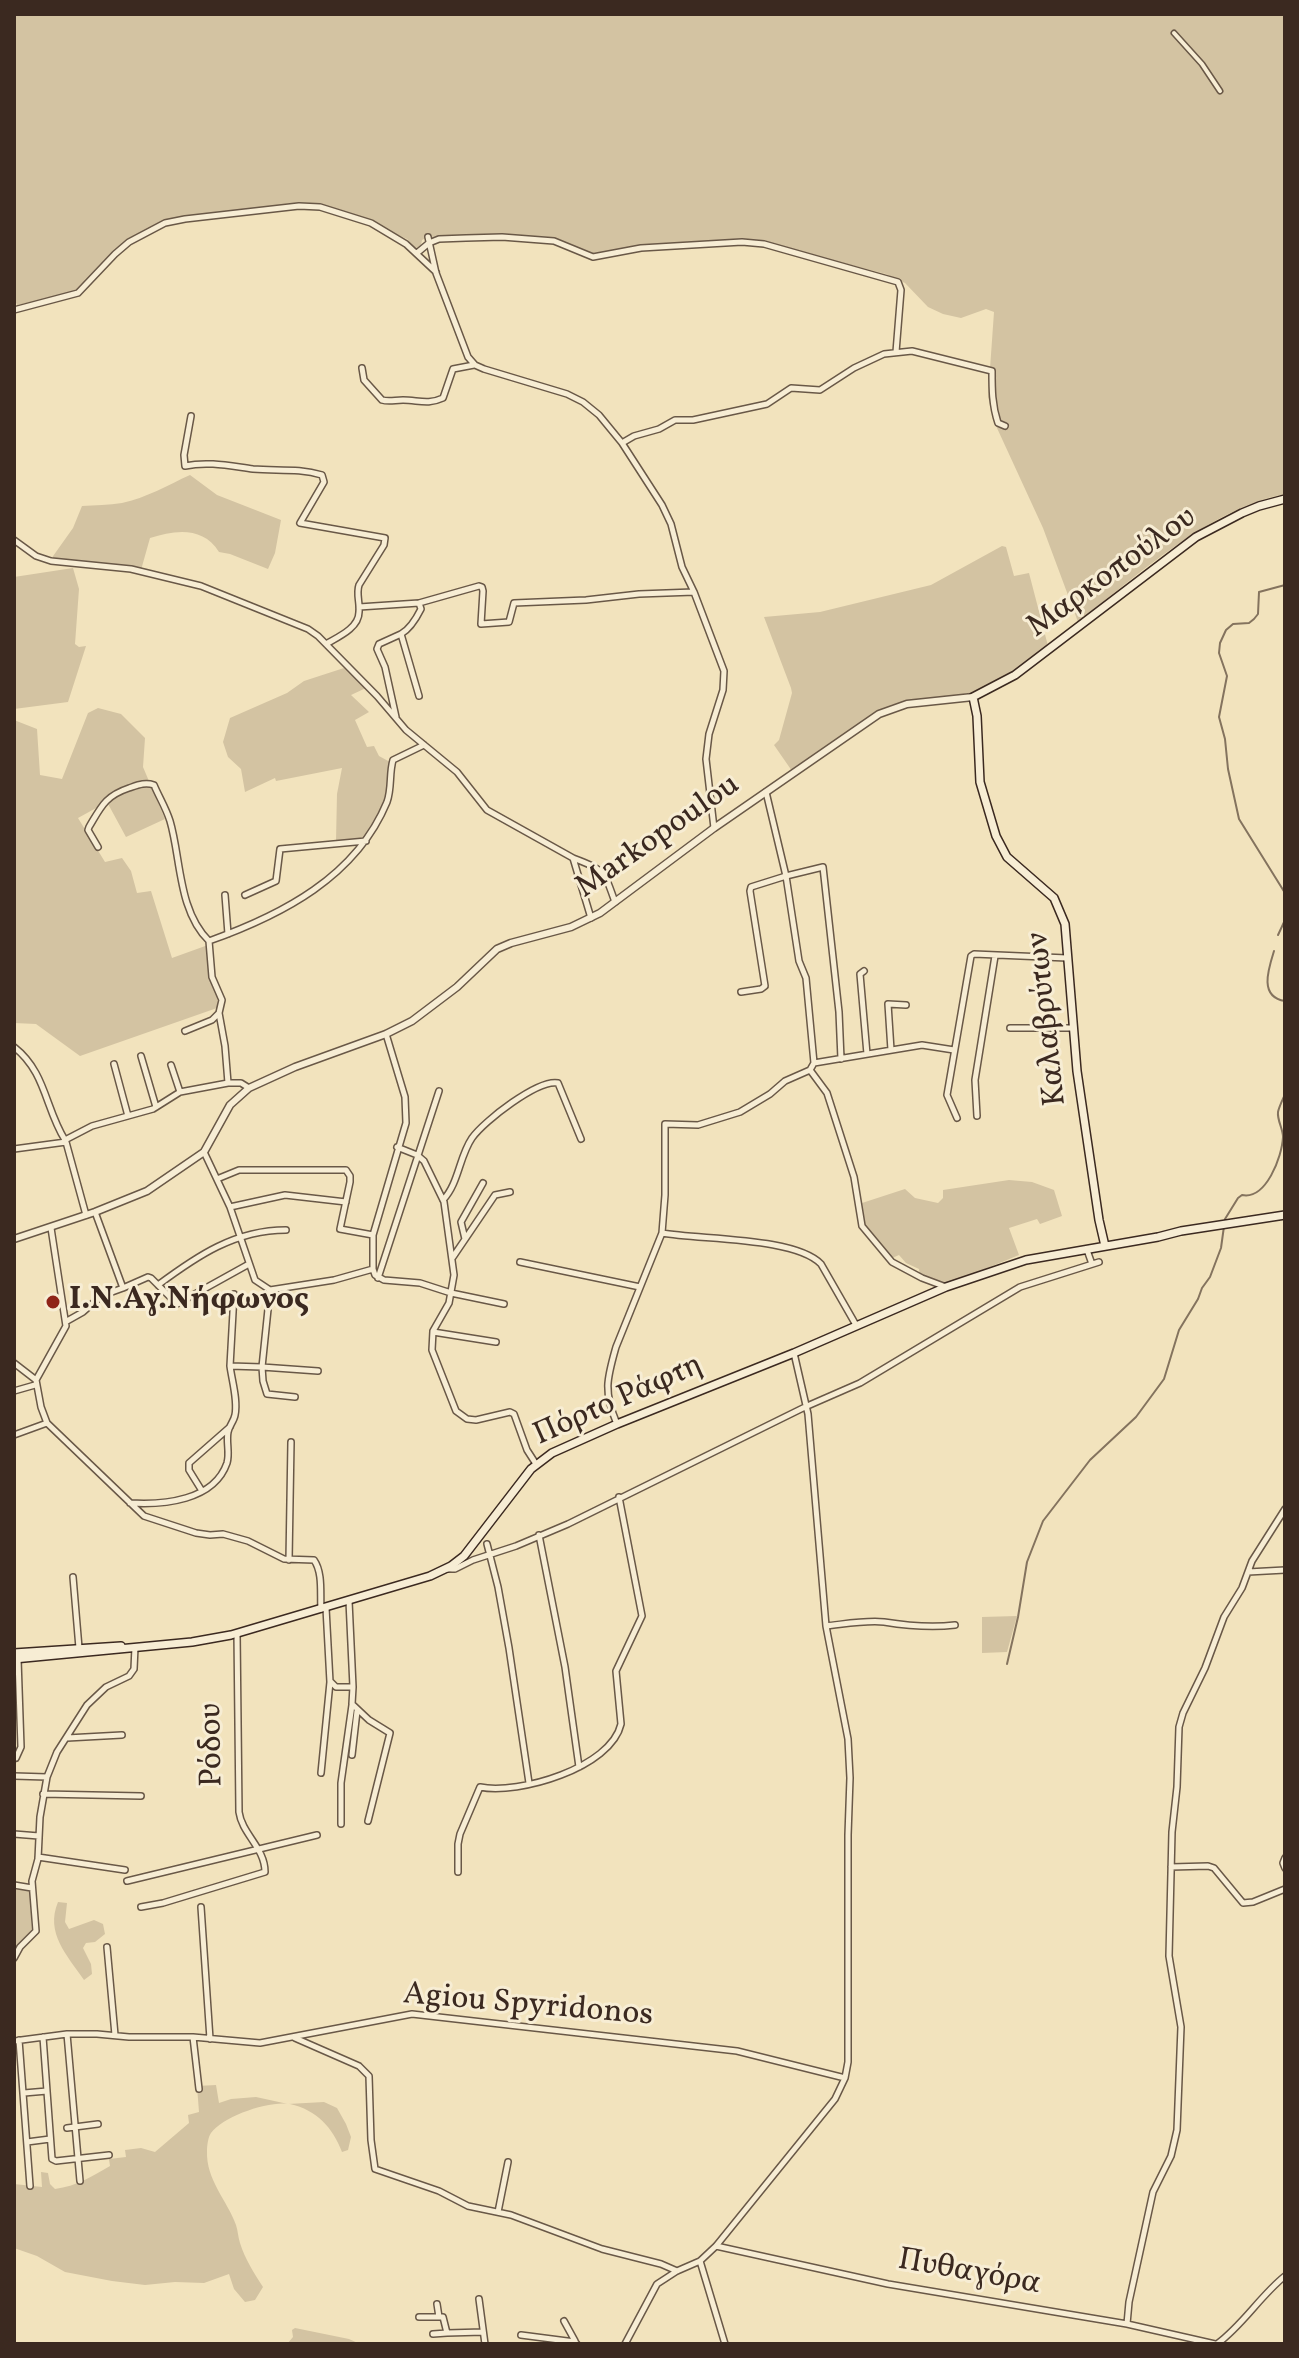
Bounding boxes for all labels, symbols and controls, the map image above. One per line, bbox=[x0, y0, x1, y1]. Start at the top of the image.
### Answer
street label: Μαρκοπούλου bbox=[1021, 500, 1205, 648]
street label: Markopoulou bbox=[570, 767, 748, 909]
street label: Καλαβρύτων bbox=[1021, 930, 1077, 1108]
place label: Ι.Ν.Αγ.Νήφωνος bbox=[69, 1283, 309, 1321]
marker: Ι.Ν.Αγ.Νήφωνος bbox=[44, 1293, 62, 1311]
street label: Πόρτο Ράφτη bbox=[528, 1348, 710, 1456]
street label: Ρόδου bbox=[194, 1703, 234, 1787]
street label: Agiou Spyridonos bbox=[401, 1977, 655, 2037]
street label: Πυθαγόρα bbox=[895, 2243, 1043, 2305]

